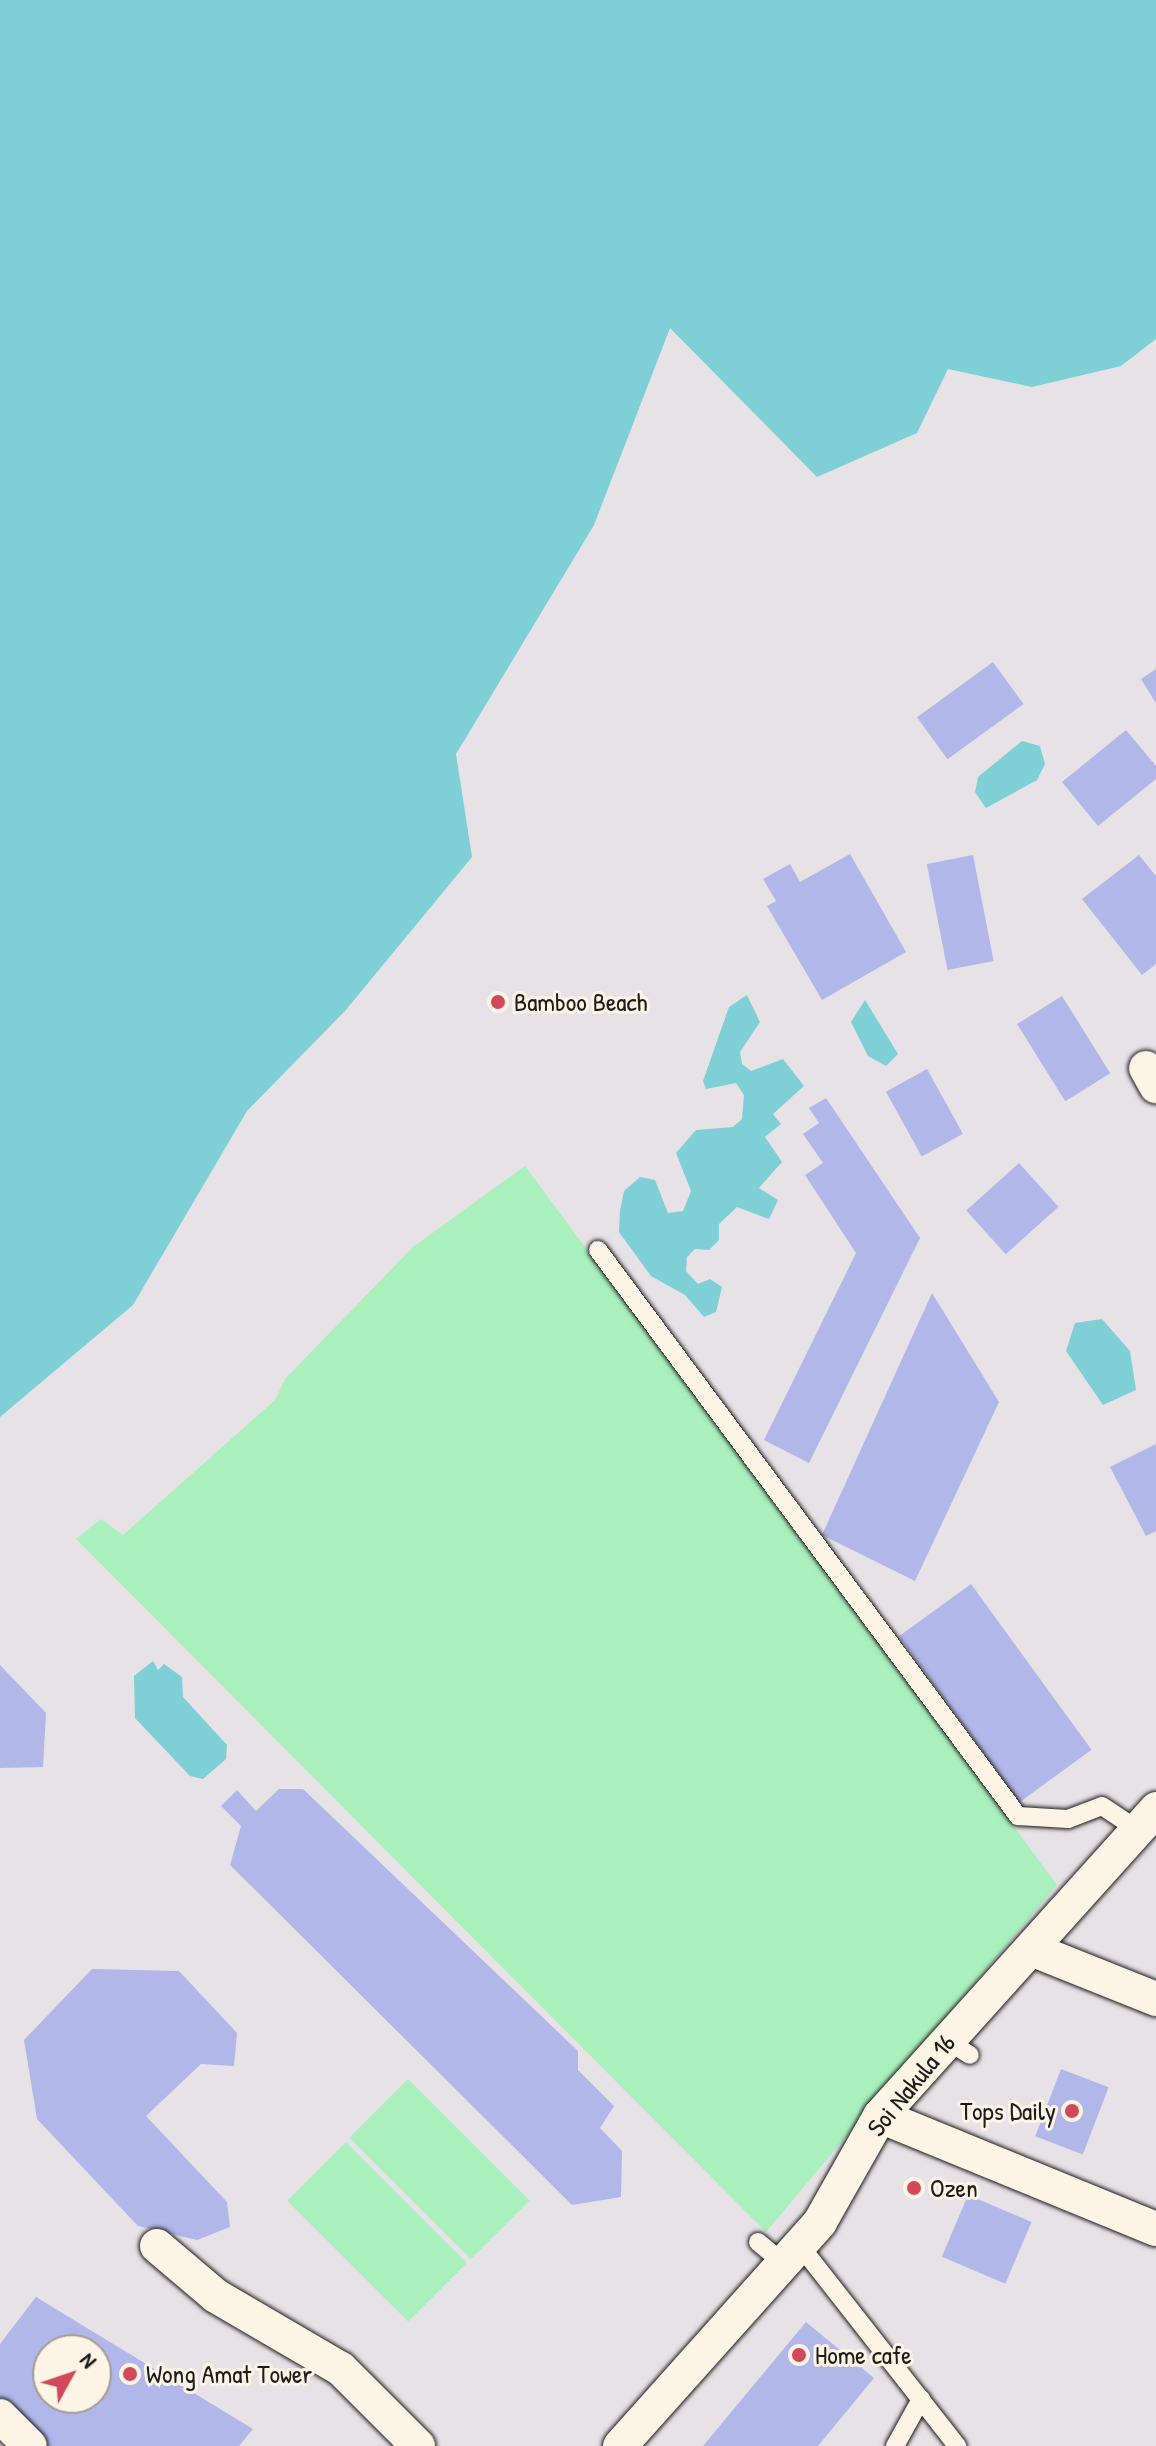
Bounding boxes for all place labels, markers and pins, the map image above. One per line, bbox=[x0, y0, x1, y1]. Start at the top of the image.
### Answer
place label: Bamboo Beach bbox=[514, 986, 647, 1018]
marker: Bamboo Beach bbox=[489, 993, 507, 1011]
place label: Tops Daily bbox=[960, 2095, 1056, 2127]
marker: Tops Daily bbox=[1063, 2102, 1081, 2120]
place label: Ozen bbox=[930, 2172, 978, 2204]
marker: Ozen bbox=[905, 2179, 923, 2197]
place label: Home cafe bbox=[815, 2339, 912, 2371]
marker: Home cafe bbox=[790, 2346, 808, 2364]
place label: Wong Amat Tower bbox=[146, 2358, 312, 2390]
marker: Wong Amat Tower bbox=[121, 2365, 139, 2383]

